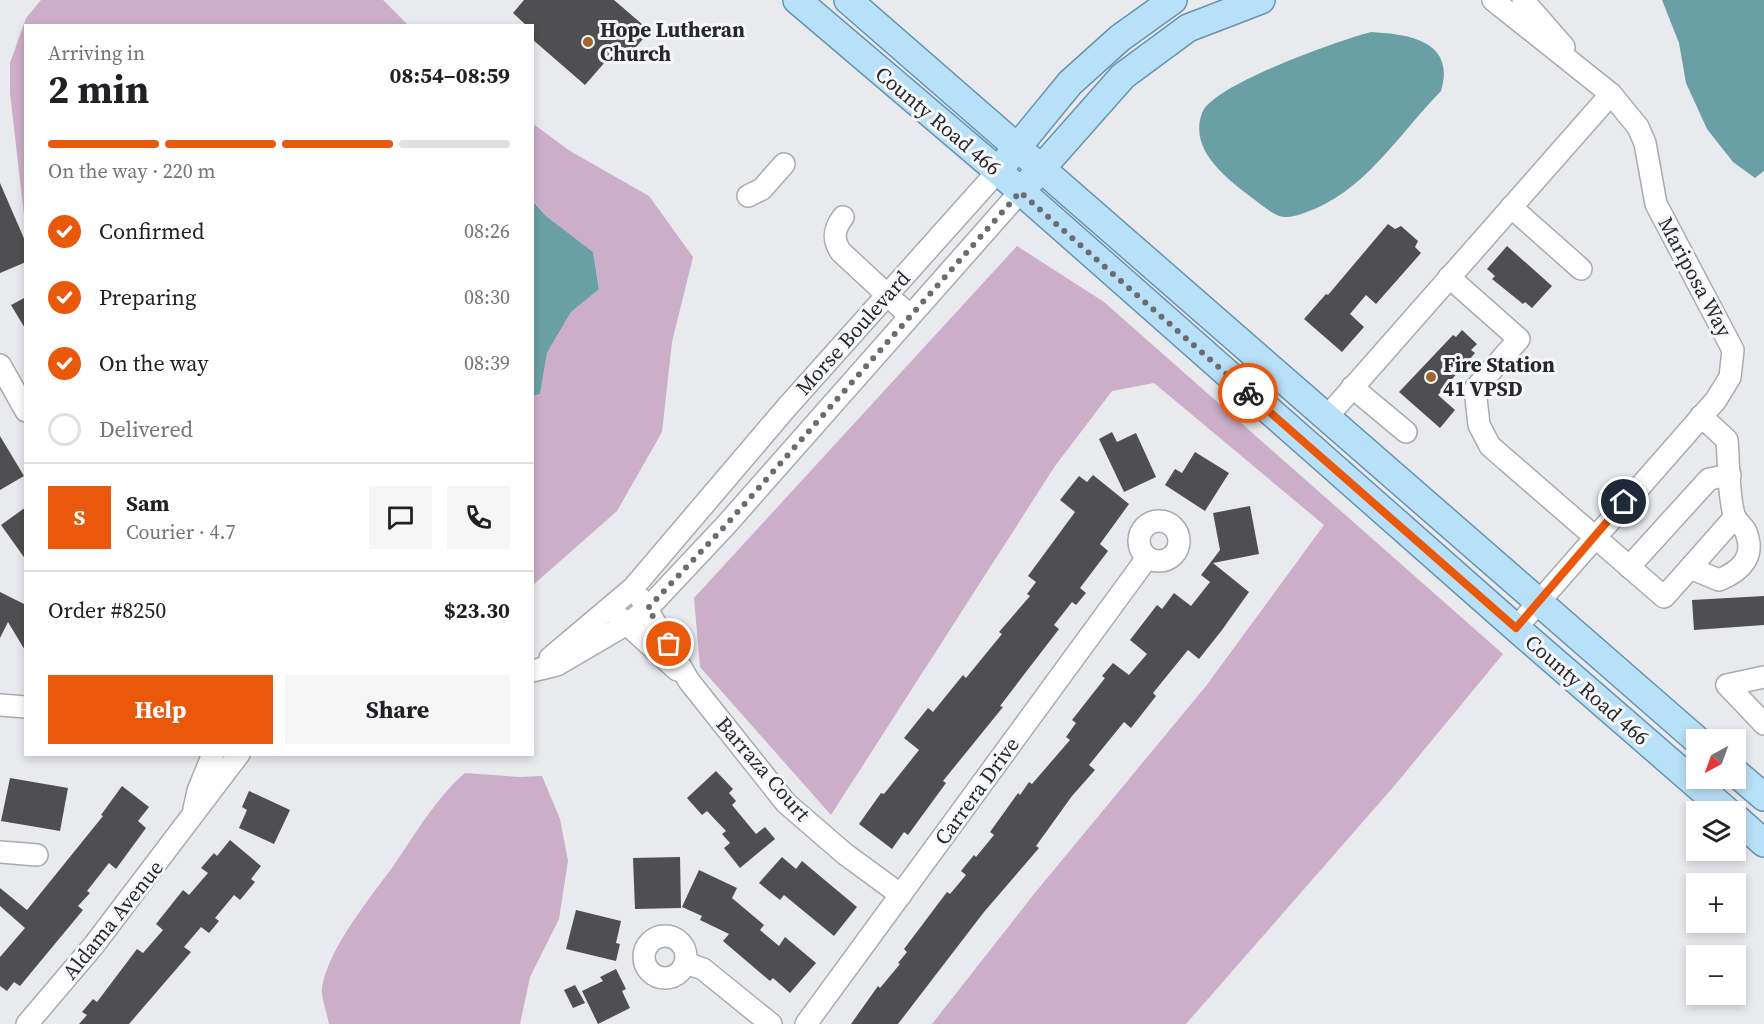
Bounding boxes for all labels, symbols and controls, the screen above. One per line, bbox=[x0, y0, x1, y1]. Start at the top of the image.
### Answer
place label: Hope Lutheran Church bbox=[600, 15, 745, 68]
marker: Hope Lutheran Church bbox=[581, 35, 595, 49]
text: Arriving in bbox=[48, 39, 145, 67]
street label: County Road 466 bbox=[869, 59, 1007, 182]
text: 08:54–08:59 bbox=[390, 60, 510, 90]
text: 2 min bbox=[48, 63, 149, 116]
text: On the way · 220 m bbox=[48, 157, 215, 185]
street label: Mariposa Way bbox=[1652, 212, 1739, 342]
icon: check bbox=[48, 215, 81, 248]
text: Confirmed bbox=[99, 216, 204, 246]
text: 08:26 bbox=[464, 217, 510, 245]
street label: Morse Boulevard bbox=[789, 264, 916, 401]
icon: check bbox=[48, 281, 81, 314]
text: Preparing bbox=[99, 282, 196, 312]
text: 08:30 bbox=[464, 283, 510, 311]
icon: check bbox=[48, 347, 81, 380]
text: On the way bbox=[99, 348, 208, 378]
text: 08:39 bbox=[464, 349, 510, 377]
place label: Fire Station 41 VPSD bbox=[1443, 350, 1555, 403]
courier bbox=[1218, 363, 1278, 423]
marker: Fire Station 41 VPSD bbox=[1424, 370, 1438, 384]
icon: bike bbox=[1232, 377, 1265, 410]
text: Delivered bbox=[99, 414, 193, 444]
pin bbox=[1598, 476, 1649, 527]
icon: home bbox=[1607, 485, 1640, 518]
button: chat bbox=[369, 486, 432, 549]
button: phone bbox=[447, 486, 510, 549]
text: Sam bbox=[126, 488, 170, 518]
text: S bbox=[74, 502, 85, 532]
text: Courier · 4.7 bbox=[126, 518, 235, 546]
text: Order #8250 bbox=[48, 595, 166, 625]
text: $23.30 bbox=[444, 595, 510, 625]
pin bbox=[643, 618, 694, 669]
icon: bag bbox=[652, 627, 685, 660]
street label: County Road 466 bbox=[1519, 628, 1656, 752]
button: Help bbox=[48, 675, 273, 744]
button: Share bbox=[285, 675, 510, 744]
street label: Barraza Court bbox=[710, 710, 817, 827]
north arrow bbox=[1686, 729, 1746, 789]
map controls bbox=[1686, 729, 1746, 1005]
street label: Carrera Drive bbox=[928, 731, 1026, 851]
button: layers bbox=[1686, 801, 1746, 861]
street label: Aldama Avenue bbox=[55, 854, 170, 986]
button: + bbox=[1686, 873, 1746, 933]
button: − bbox=[1686, 945, 1746, 1005]

